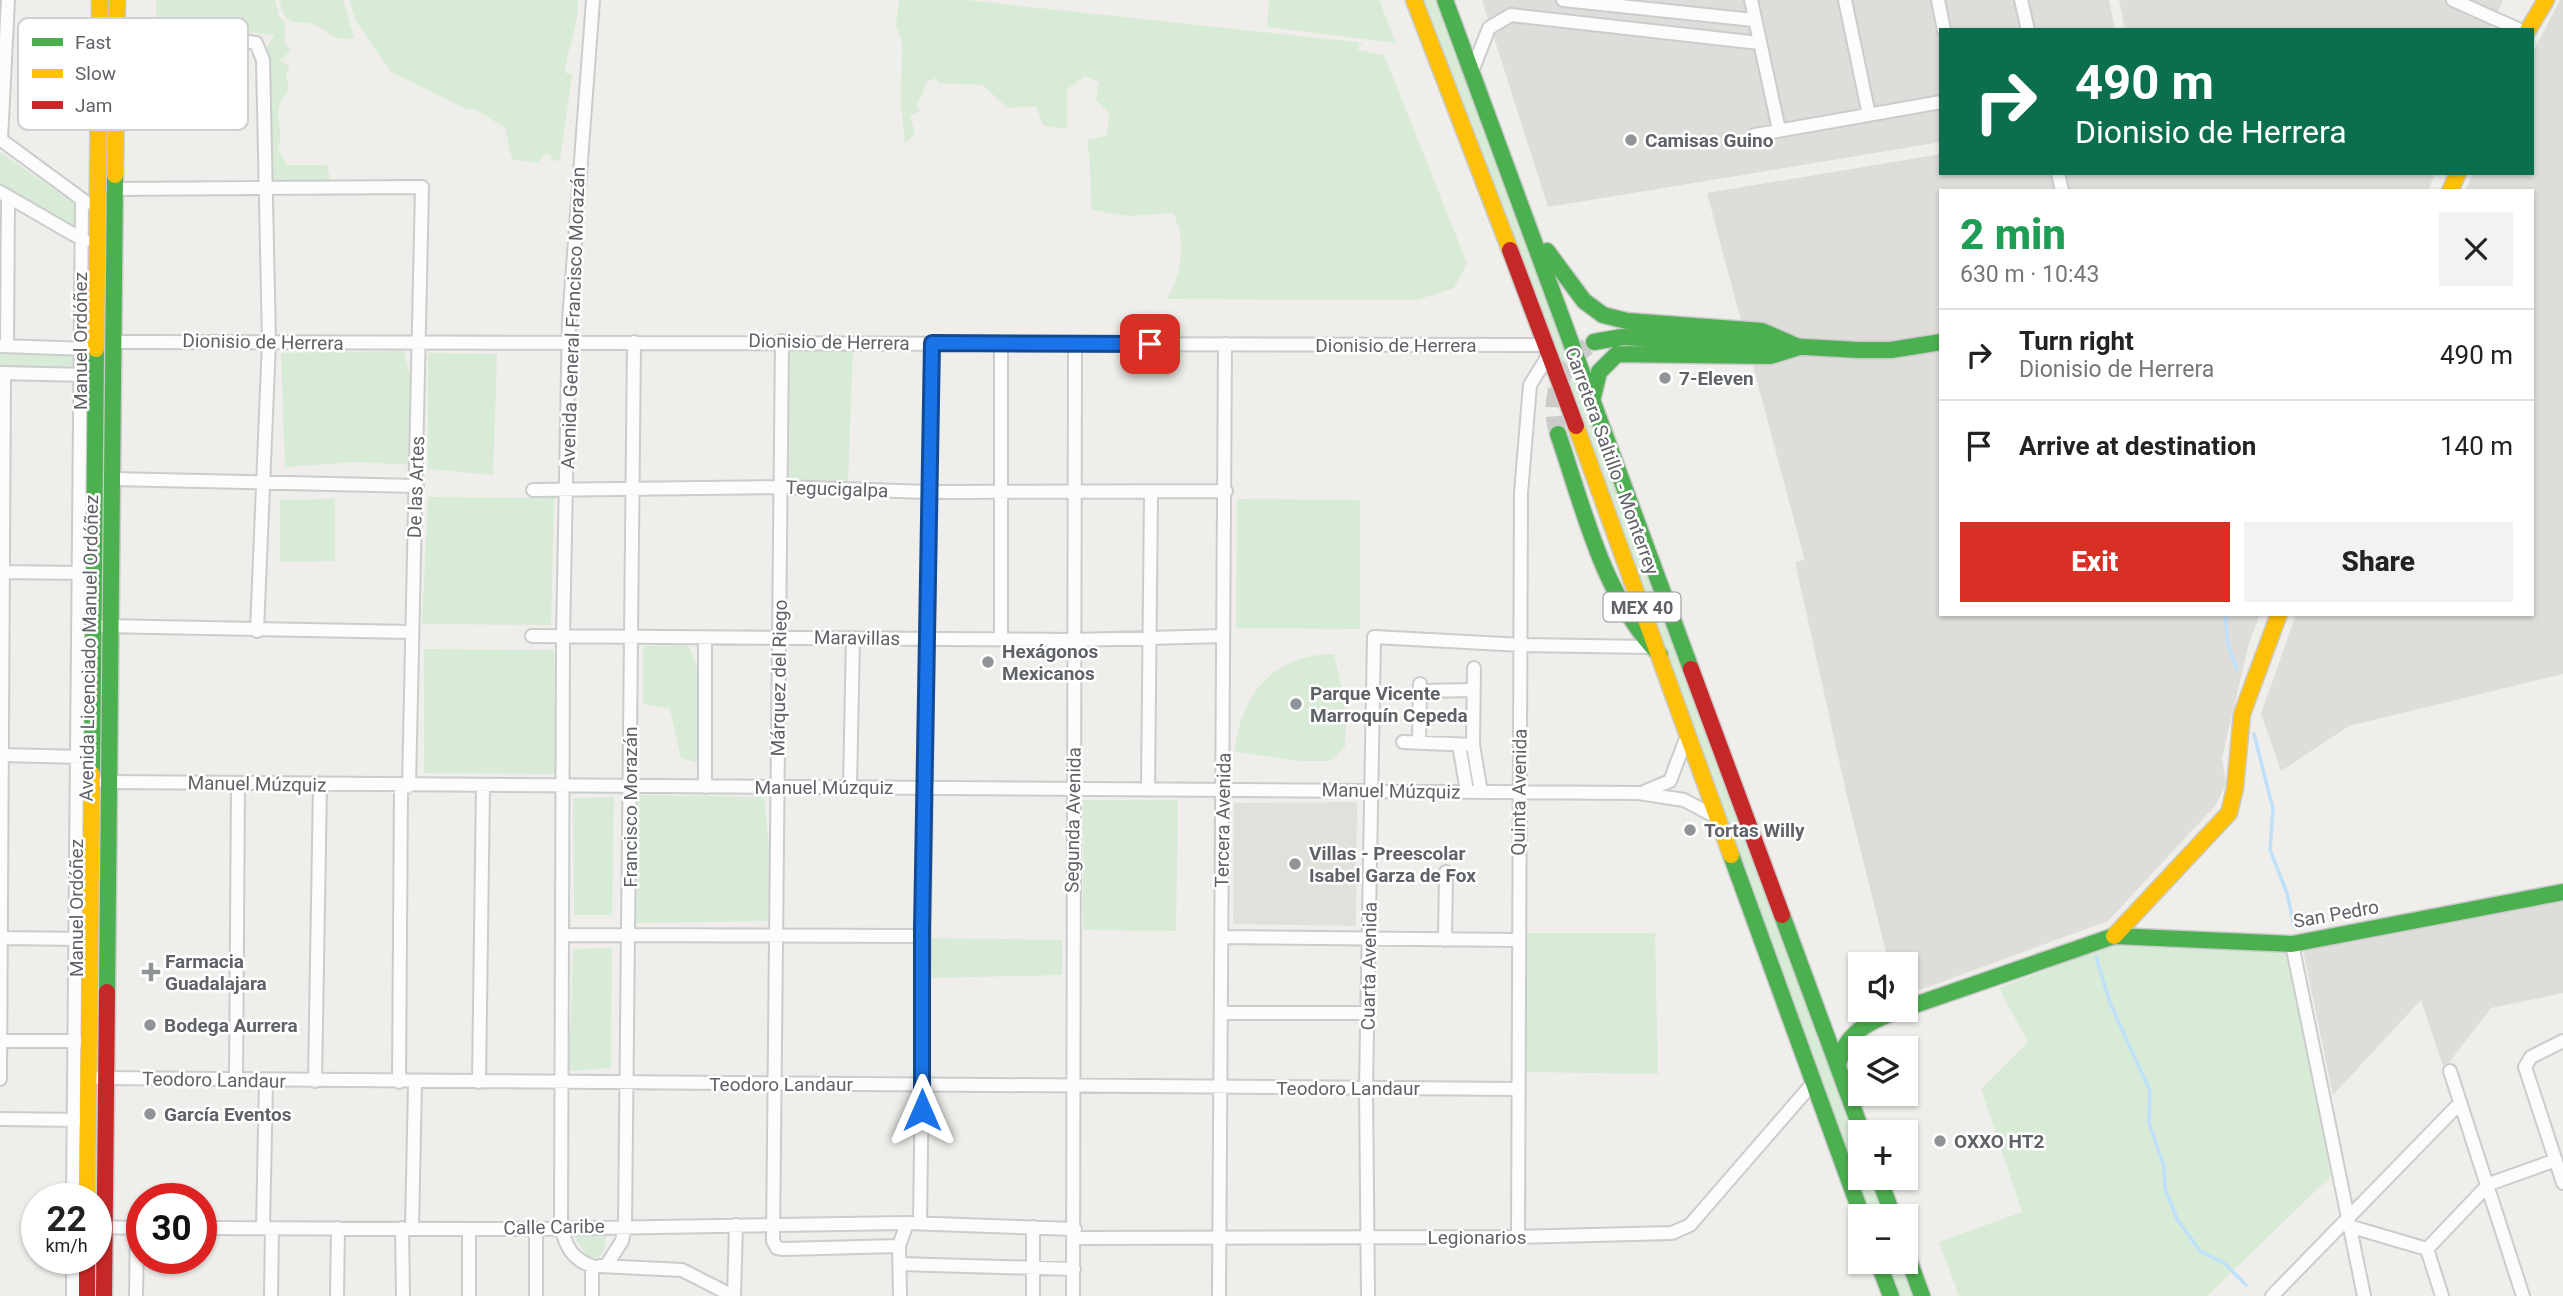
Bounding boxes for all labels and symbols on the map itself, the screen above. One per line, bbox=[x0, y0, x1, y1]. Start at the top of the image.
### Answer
legend bbox=[18, 18, 248, 130]
text: Fast bbox=[75, 31, 112, 54]
text: Slow bbox=[75, 62, 116, 85]
text: Jam bbox=[75, 94, 112, 117]
place label: Camisas Guino bbox=[1645, 129, 1774, 152]
marker: Camisas Guino bbox=[1623, 132, 1639, 148]
street label: Avenida General Francisco Morazán bbox=[556, 166, 590, 470]
street label: Manuel Ordóñez bbox=[69, 272, 92, 410]
pin bbox=[1120, 314, 1180, 374]
street label: Dionisio de Herrera bbox=[182, 329, 344, 355]
street label: Dionisio de Herrera bbox=[748, 329, 910, 355]
street label: Dionisio de Herrera bbox=[1315, 334, 1477, 357]
street label: Carretera Saltillo - Monterrey bbox=[1560, 344, 1664, 578]
place label: 7-Eleven bbox=[1679, 367, 1754, 390]
marker: 7-Eleven bbox=[1657, 370, 1673, 386]
street label: De las Artes bbox=[403, 436, 429, 538]
street label: Tegucigalpa bbox=[785, 476, 889, 502]
street label: Avenida Licenciado Manuel Ordóñez bbox=[75, 494, 103, 802]
road number: MEX 40 bbox=[1604, 592, 1680, 622]
street label: Márquez del Riego bbox=[766, 599, 792, 757]
street label: Maravillas bbox=[814, 626, 900, 650]
place label: Hexágonos Mexicanos bbox=[1002, 640, 1098, 685]
marker: Hexágonos Mexicanos bbox=[980, 654, 996, 670]
place label: Parque Vicente Marroquín Cepeda bbox=[1310, 682, 1468, 727]
marker: Parque Vicente Marroquín Cepeda bbox=[1288, 696, 1304, 712]
street label: Francisco Morazán bbox=[619, 726, 642, 888]
street label: Quinta Avenida bbox=[1506, 728, 1532, 856]
street label: Segunda Avenida bbox=[1060, 747, 1086, 893]
street label: Tercera Avenida bbox=[1210, 752, 1236, 888]
street label: Manuel Múzquiz bbox=[187, 771, 327, 797]
street label: Manuel Múzquiz bbox=[755, 776, 893, 799]
street label: Manuel Múzquiz bbox=[1321, 778, 1461, 804]
place label: Tortas Willy bbox=[1704, 819, 1805, 842]
marker: Tortas Willy bbox=[1682, 822, 1698, 838]
street label: Manuel Ordóñez bbox=[65, 839, 88, 977]
place label: Villas - Preescolar Isabel Garza de Fox bbox=[1309, 842, 1476, 887]
marker: Villas - Preescolar Isabel Garza de Fox bbox=[1287, 856, 1303, 872]
street label: San Pedro bbox=[2291, 895, 2381, 933]
street label: Cuarta Avenida bbox=[1356, 902, 1382, 1030]
place label: Farmacia Guadalajara bbox=[165, 950, 267, 995]
marker: Farmacia Guadalajara bbox=[143, 964, 159, 980]
place label: Bodega Aurrera bbox=[164, 1014, 298, 1037]
marker: Bodega Aurrera bbox=[142, 1017, 158, 1033]
street label: Teodoro Landaur bbox=[142, 1067, 287, 1093]
street label: Teodoro Landaur bbox=[709, 1073, 853, 1096]
position arrow bbox=[885, 1073, 959, 1147]
street label: Teodoro Landaur bbox=[1276, 1077, 1420, 1100]
place label: García Eventos bbox=[164, 1103, 292, 1126]
marker: García Eventos bbox=[142, 1106, 158, 1122]
place label: OXXO HT2 bbox=[1954, 1130, 2045, 1153]
marker: OXXO HT2 bbox=[1932, 1133, 1948, 1149]
speed limit sign: 30 bbox=[126, 1183, 217, 1274]
street label: Calle Caribe bbox=[503, 1215, 605, 1239]
street label: Legionarios bbox=[1428, 1226, 1526, 1249]

